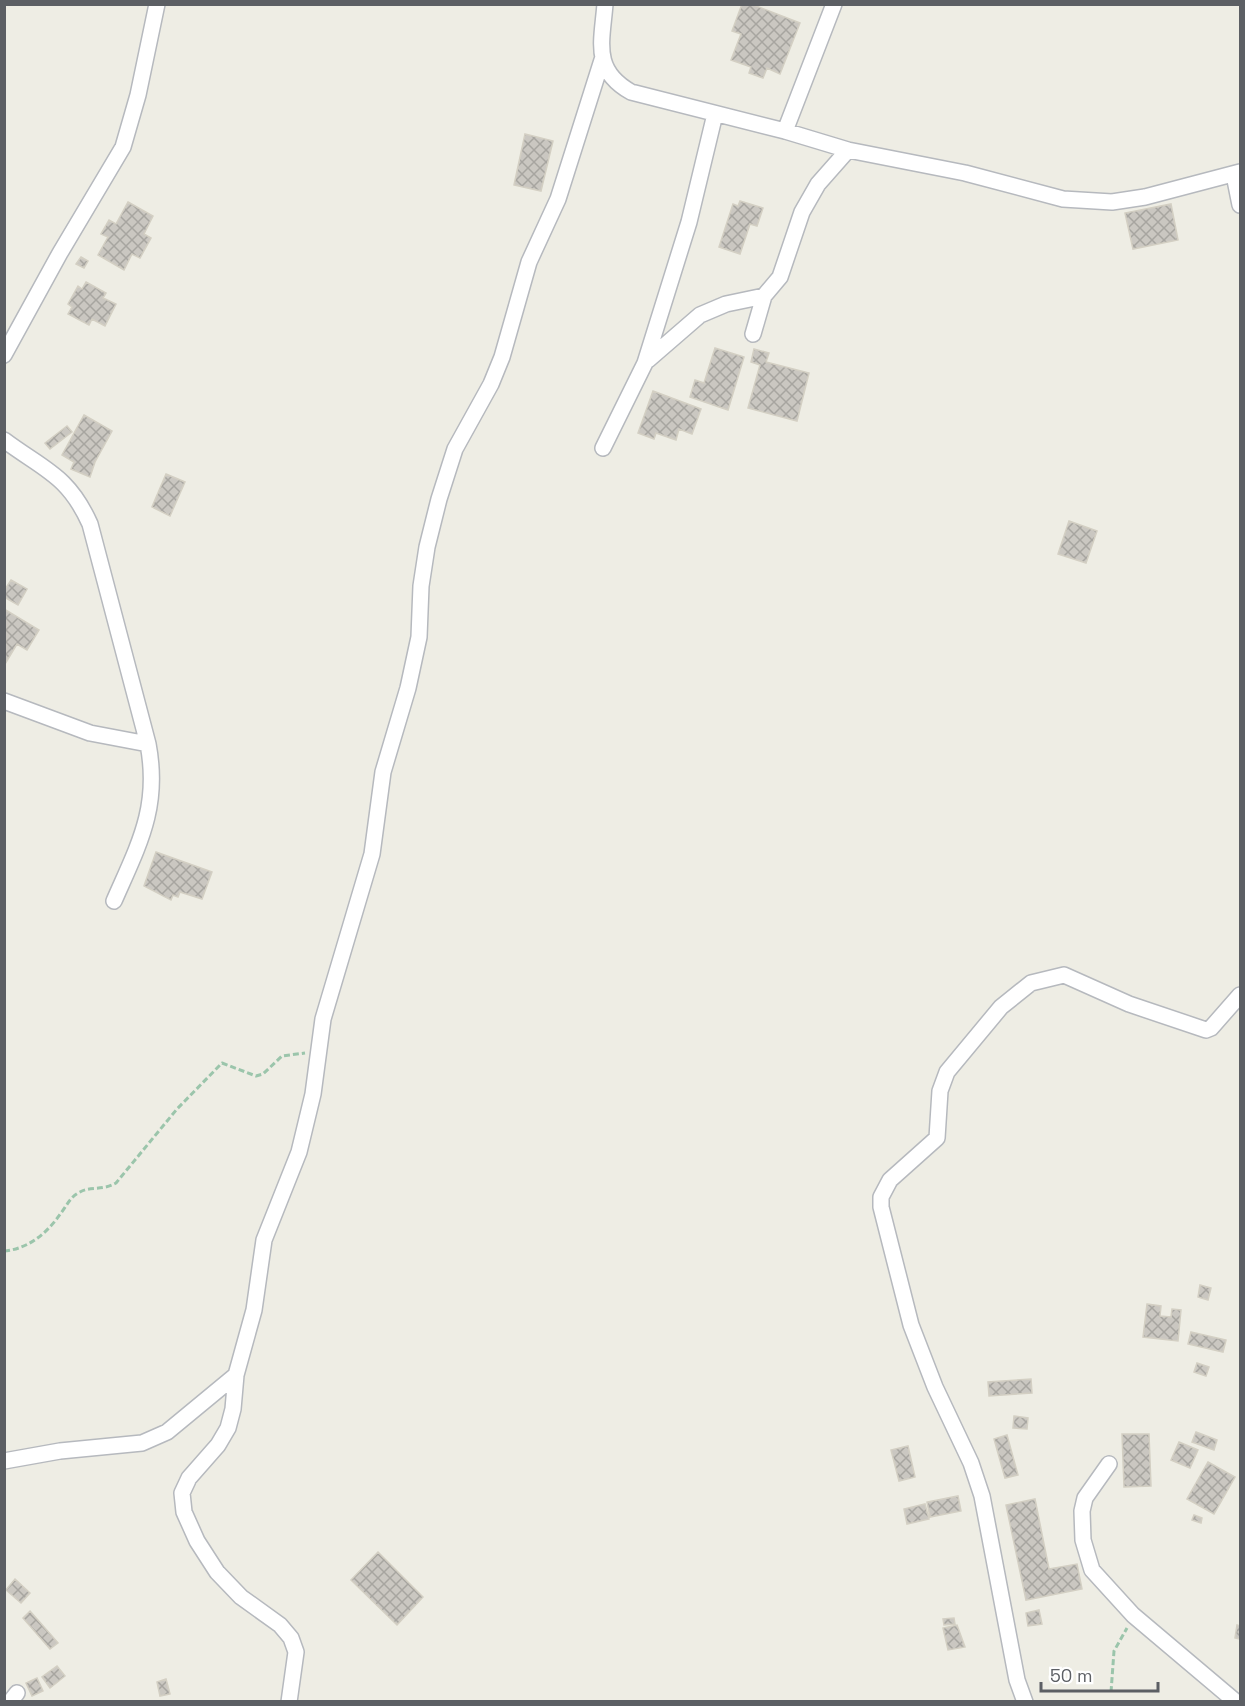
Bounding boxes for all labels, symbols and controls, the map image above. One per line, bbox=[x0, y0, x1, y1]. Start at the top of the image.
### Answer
scale bar bbox=[1041, 1655, 1158, 1693]
text: 50 m bbox=[1050, 1664, 1092, 1687]

